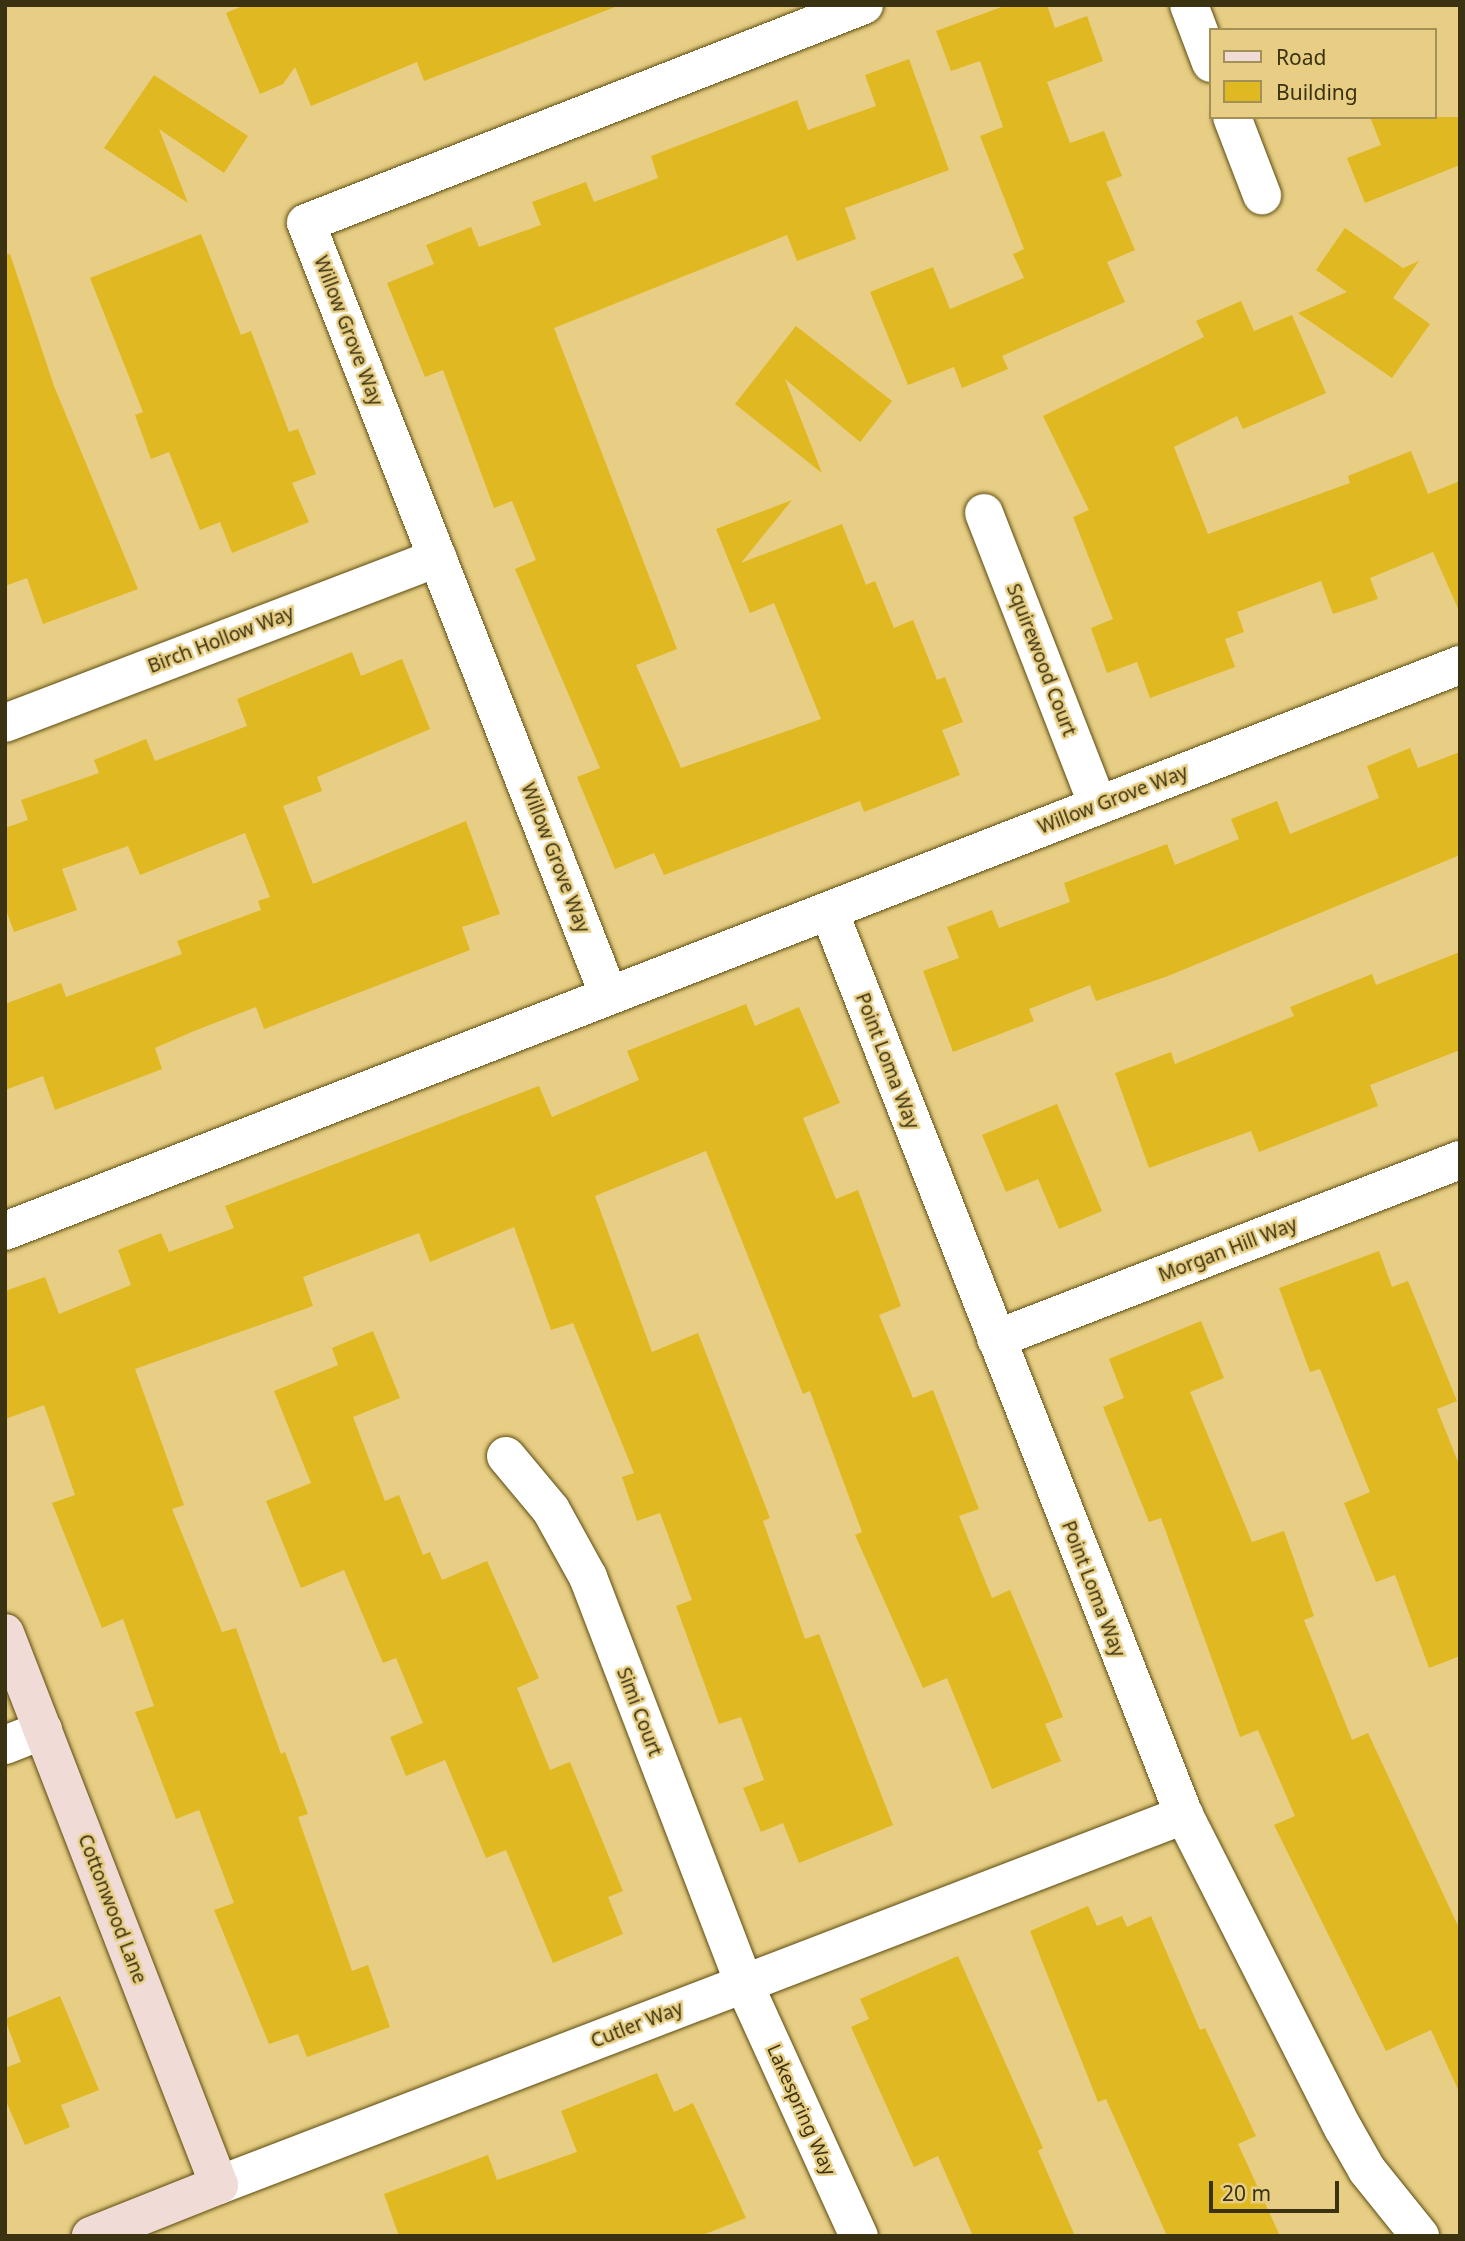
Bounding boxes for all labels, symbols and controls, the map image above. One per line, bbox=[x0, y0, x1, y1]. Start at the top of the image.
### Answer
legend bbox=[1210, 28, 1437, 119]
text: Road bbox=[1276, 43, 1326, 71]
text: Building bbox=[1276, 78, 1358, 106]
street label: Willow Grove Way bbox=[309, 253, 387, 409]
street label: Squirewood Court bbox=[1001, 581, 1081, 739]
street label: Birch Hollow Way bbox=[145, 602, 297, 678]
street label: Willow Grove Way bbox=[1035, 761, 1191, 839]
street label: Willow Grove Way bbox=[516, 780, 594, 936]
street label: Point Loma Way bbox=[851, 990, 923, 1132]
street label: Morgan Hill Way bbox=[1155, 1213, 1301, 1287]
street label: Point Loma Way bbox=[1057, 1518, 1129, 1660]
street label: Simi Court bbox=[612, 1665, 666, 1759]
street label: Cottonwood Lane bbox=[73, 1831, 151, 1987]
street label: Cutler Way bbox=[588, 1997, 686, 2053]
street label: Lakespring Way bbox=[762, 2041, 840, 2179]
scale bar bbox=[1213, 2168, 1342, 2212]
text: 20 m bbox=[1222, 2179, 1271, 2207]

